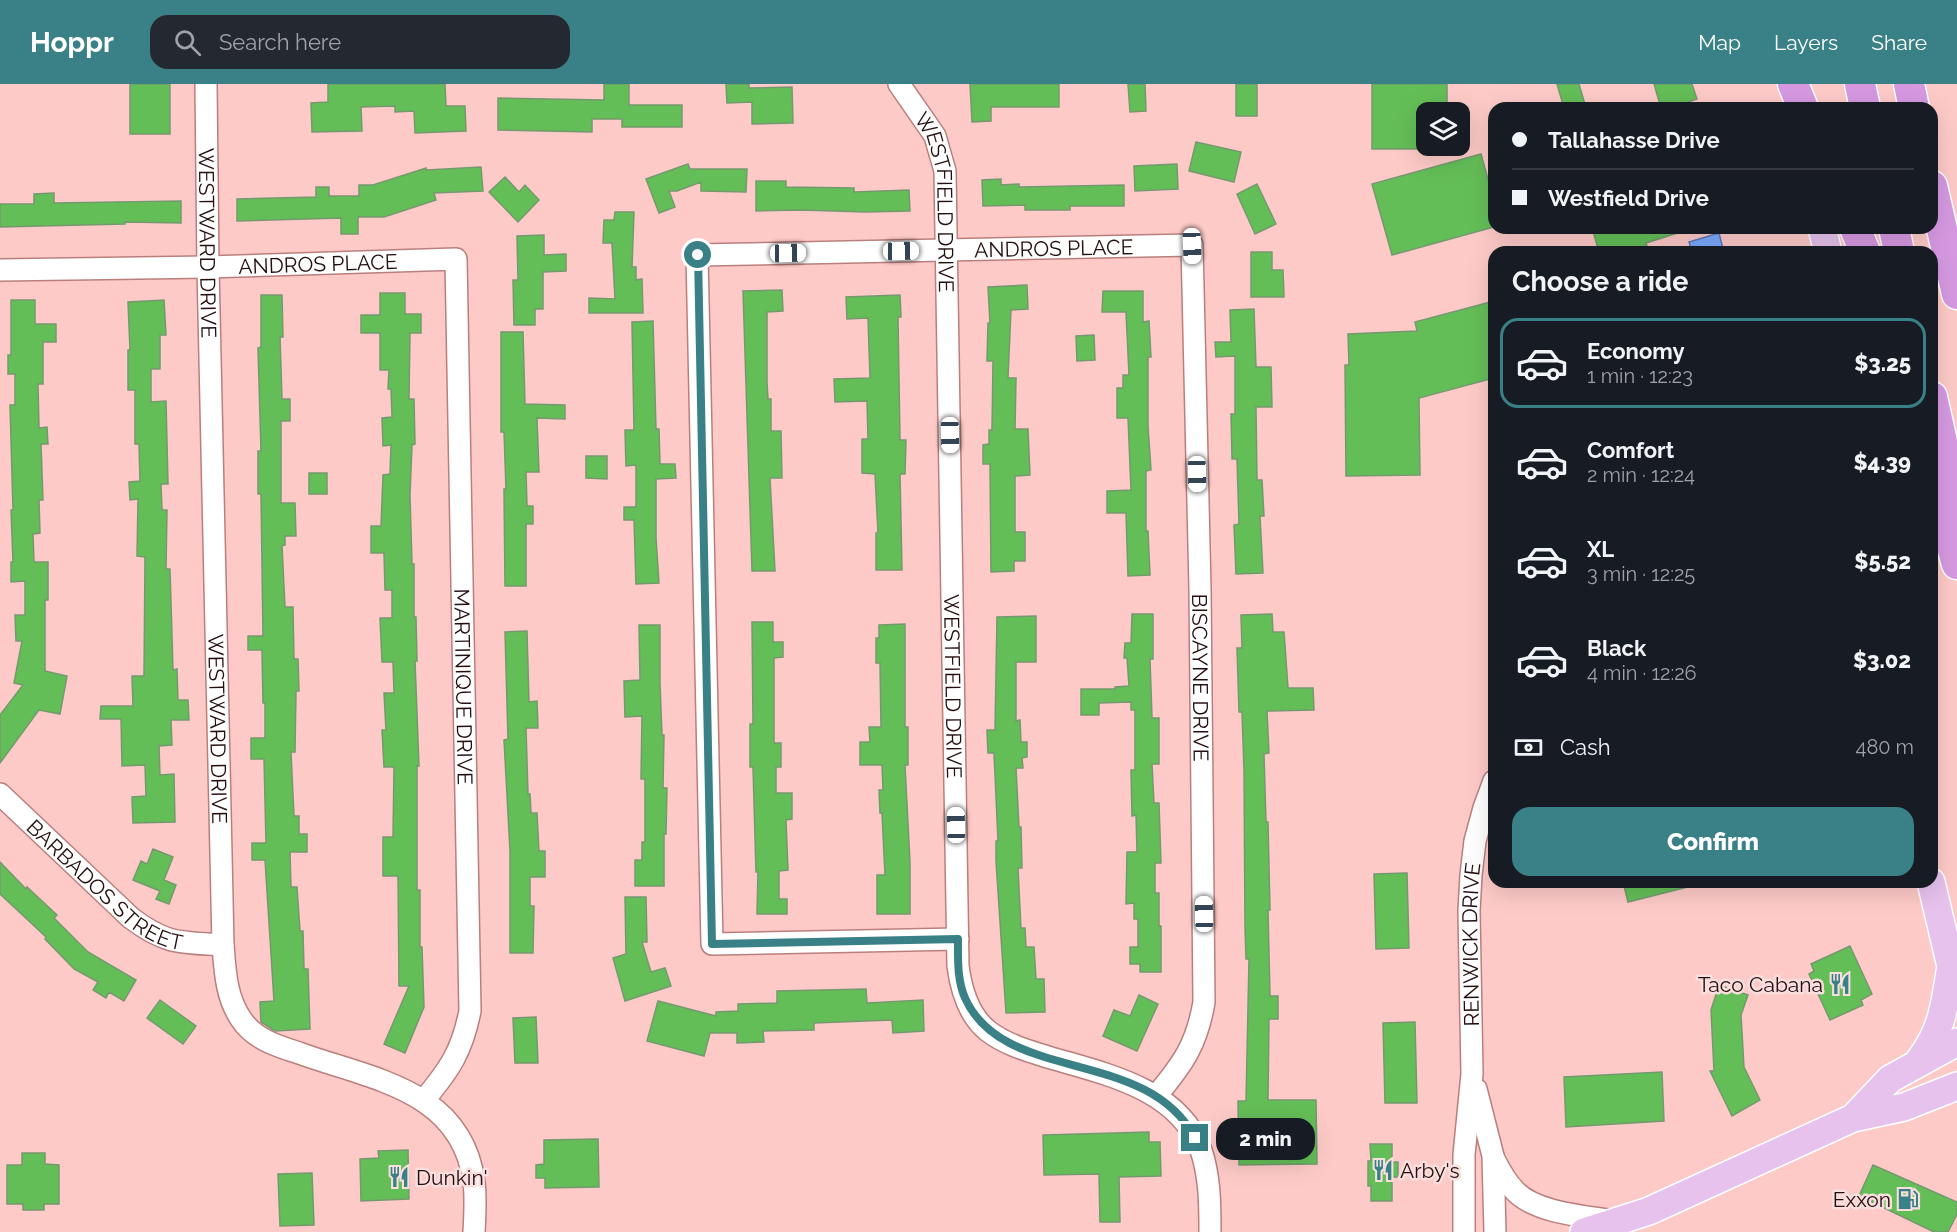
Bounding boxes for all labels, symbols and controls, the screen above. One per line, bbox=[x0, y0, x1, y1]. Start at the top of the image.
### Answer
search box bbox=[150, 15, 570, 69]
text: Hoppr bbox=[30, 26, 114, 59]
icon: search bbox=[171, 26, 204, 59]
text: Search here bbox=[219, 29, 341, 55]
text: Map bbox=[1698, 30, 1741, 55]
text: Layers bbox=[1774, 30, 1838, 55]
text: Share bbox=[1871, 30, 1927, 55]
map controls bbox=[1416, 102, 1470, 156]
button: layers bbox=[1416, 102, 1470, 156]
street label: WESTFIELD DRIVE bbox=[910, 107, 959, 293]
text: Tallahasse Drive bbox=[1548, 127, 1720, 153]
street label: WESTWARD DRIVE bbox=[194, 148, 222, 338]
text: Westfield Drive bbox=[1548, 185, 1709, 211]
car bbox=[1182, 228, 1202, 264]
street label: ANDROS PLACE bbox=[974, 234, 1134, 262]
route start bbox=[684, 241, 711, 268]
car bbox=[883, 242, 919, 260]
car bbox=[770, 244, 806, 262]
street label: ANDROS PLACE bbox=[238, 248, 398, 279]
text: Choose a ride bbox=[1512, 266, 1688, 297]
icon: car bbox=[1515, 336, 1569, 390]
text: Economy bbox=[1587, 338, 1685, 364]
text: $3.25 bbox=[1854, 350, 1911, 376]
text: 1 min · 12:23 bbox=[1587, 364, 1693, 388]
car bbox=[941, 417, 959, 453]
icon: car bbox=[1515, 435, 1569, 489]
text: Comfort bbox=[1587, 437, 1674, 463]
text: $4.39 bbox=[1853, 449, 1911, 475]
car bbox=[1188, 456, 1206, 492]
text: 2 min · 12:24 bbox=[1587, 463, 1695, 487]
icon: car bbox=[1515, 534, 1569, 588]
text: XL bbox=[1587, 536, 1614, 562]
text: $5.52 bbox=[1854, 548, 1911, 574]
text: 3 min · 12:25 bbox=[1587, 562, 1695, 586]
street label: MARTINIQUE DRIVE bbox=[450, 588, 478, 785]
street label: WESTFIELD DRIVE bbox=[939, 594, 967, 779]
street label: BISCAYNE DRIVE bbox=[1188, 594, 1214, 762]
icon: car bbox=[1515, 633, 1569, 687]
street label: WESTWARD DRIVE bbox=[204, 634, 233, 824]
text: Black bbox=[1587, 635, 1646, 661]
text: $3.02 bbox=[1853, 647, 1911, 673]
text: 4 min · 12:26 bbox=[1587, 661, 1697, 685]
icon: cash bbox=[1512, 731, 1545, 764]
text: Cash bbox=[1560, 734, 1611, 760]
text: 480 m bbox=[1856, 735, 1914, 759]
car bbox=[947, 807, 965, 843]
button: Confirm bbox=[1512, 807, 1914, 876]
street label: BARBADOS STREET bbox=[22, 814, 185, 954]
street label: RENWICK DRIVE bbox=[1456, 861, 1485, 1027]
car bbox=[1195, 896, 1213, 932]
place label: Taco Cabana bbox=[1698, 972, 1823, 997]
restaurant icon: Taco Cabana bbox=[1828, 972, 1852, 996]
callout: 2 min bbox=[1216, 1117, 1315, 1159]
route end bbox=[1181, 1124, 1208, 1151]
text: 2 min bbox=[1239, 1127, 1292, 1151]
restaurant icon: Arby's bbox=[1371, 1158, 1395, 1182]
place label: Arby's bbox=[1400, 1158, 1460, 1183]
restaurant icon: Dunkin' bbox=[387, 1165, 411, 1189]
place label: Dunkin' bbox=[416, 1165, 488, 1190]
place label: Exxon bbox=[1833, 1187, 1891, 1212]
fuel station icon: Exxon bbox=[1896, 1187, 1920, 1211]

